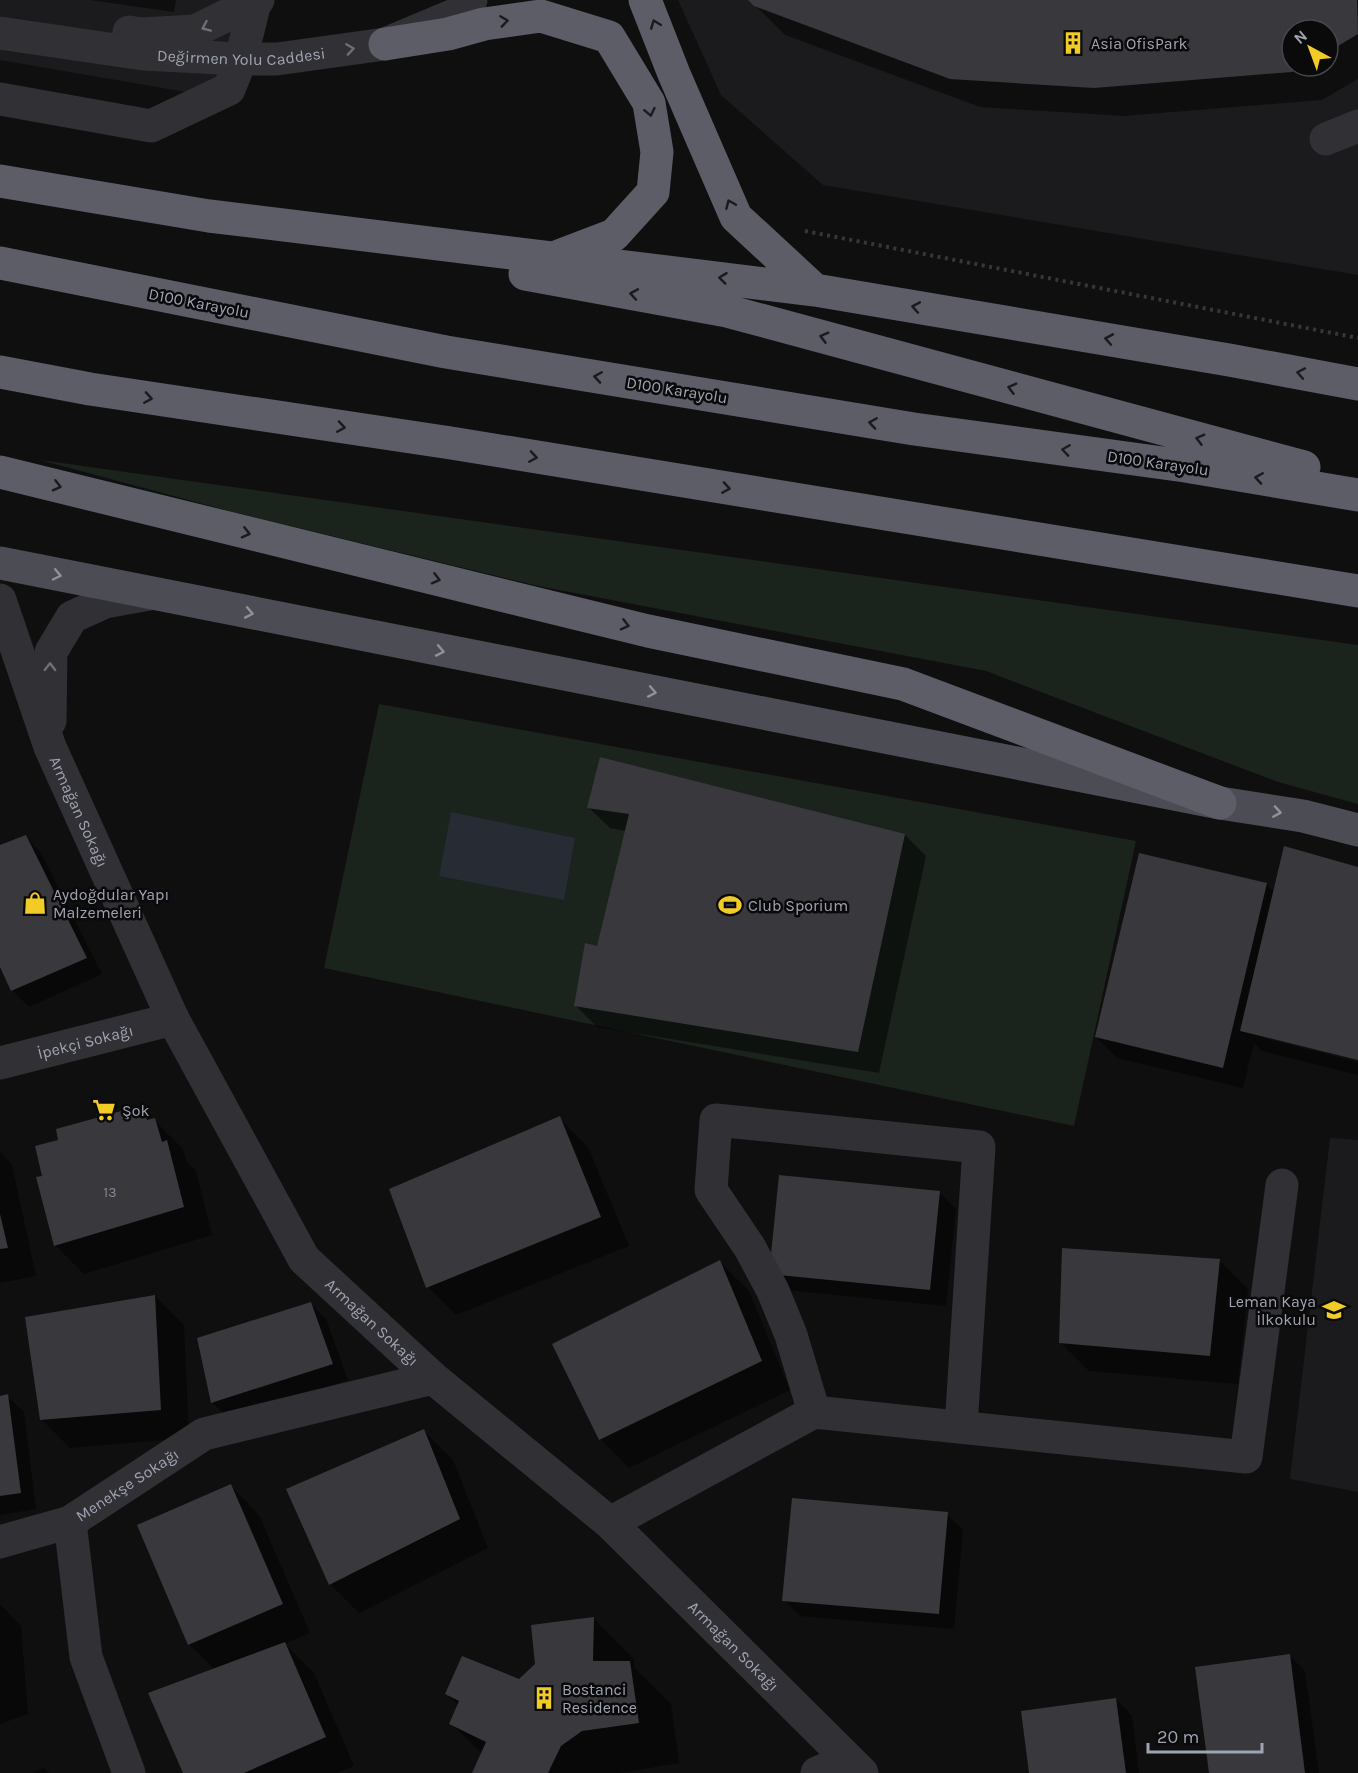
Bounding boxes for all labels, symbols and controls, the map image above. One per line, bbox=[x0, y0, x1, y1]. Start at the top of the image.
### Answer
one-way arrow bbox=[499, 15, 508, 28]
north arrow bbox=[1280, 18, 1340, 78]
one-way arrow bbox=[201, 19, 212, 31]
one-way arrow bbox=[650, 19, 662, 30]
text: N bbox=[1290, 26, 1311, 48]
building icon: Asia OfisPark bbox=[1060, 30, 1086, 56]
place label: Asia OfisPark bbox=[1091, 34, 1187, 53]
street label: Değirmen Yolu Caddesi bbox=[157, 43, 326, 69]
one-way arrow bbox=[346, 43, 355, 56]
one-way arrow bbox=[643, 107, 656, 117]
one-way arrow bbox=[725, 199, 737, 210]
one-way arrow bbox=[719, 273, 728, 285]
street label: D100 Karayolu bbox=[147, 284, 251, 322]
one-way arrow bbox=[629, 288, 639, 301]
one-way arrow bbox=[912, 301, 921, 313]
one-way arrow bbox=[819, 332, 830, 344]
one-way arrow bbox=[1104, 333, 1114, 346]
one-way arrow bbox=[1296, 367, 1306, 380]
one-way arrow bbox=[593, 371, 603, 384]
street label: D100 Karayolu bbox=[625, 373, 729, 407]
one-way arrow bbox=[1007, 383, 1018, 395]
one-way arrow bbox=[143, 391, 153, 404]
one-way arrow bbox=[868, 417, 877, 429]
one-way arrow bbox=[336, 420, 345, 432]
one-way arrow bbox=[1195, 434, 1206, 446]
one-way arrow bbox=[1061, 445, 1070, 457]
street label: D100 Karayolu bbox=[1106, 446, 1210, 480]
one-way arrow bbox=[528, 450, 538, 463]
one-way arrow bbox=[1254, 473, 1263, 485]
one-way arrow bbox=[52, 479, 62, 492]
one-way arrow bbox=[721, 482, 731, 494]
one-way arrow bbox=[241, 525, 251, 538]
one-way arrow bbox=[52, 568, 62, 581]
one-way arrow bbox=[430, 571, 440, 584]
one-way arrow bbox=[243, 606, 253, 619]
one-way arrow bbox=[620, 618, 630, 631]
one-way arrow bbox=[435, 644, 445, 657]
one-way arrow bbox=[44, 663, 57, 672]
one-way arrow bbox=[647, 685, 657, 698]
street label: Armağan Sokağı bbox=[46, 753, 113, 870]
one-way arrow bbox=[1272, 805, 1282, 818]
place label: Aydoğdular Yapı Malzemeleri bbox=[53, 885, 169, 922]
shop icon: Aydoğdular Yapı Malzemeleri bbox=[22, 890, 48, 916]
sports icon: Club Sporium bbox=[717, 892, 743, 918]
place label: Club Sporium bbox=[748, 896, 848, 915]
street label: İpekçi Sokağı bbox=[35, 1020, 135, 1063]
supermarket icon: Şok bbox=[91, 1097, 117, 1123]
place label: Şok bbox=[122, 1101, 149, 1120]
house number: 13 bbox=[104, 1184, 116, 1201]
street label: Armağan Sokağı bbox=[322, 1274, 423, 1370]
place label: Leman Kaya İlkokulu bbox=[1228, 1292, 1316, 1329]
school or university icon: Leman Kaya İlkokulu bbox=[1321, 1297, 1347, 1323]
street label: Menekşe Sokağı bbox=[72, 1444, 182, 1525]
street label: Armağan Sokağı bbox=[685, 1597, 783, 1695]
place label: Bostanci Residence bbox=[562, 1680, 637, 1717]
building icon: Bostanci Residence bbox=[531, 1685, 557, 1711]
scale bar bbox=[1148, 1716, 1262, 1754]
text: 20 m bbox=[1157, 1726, 1199, 1748]

